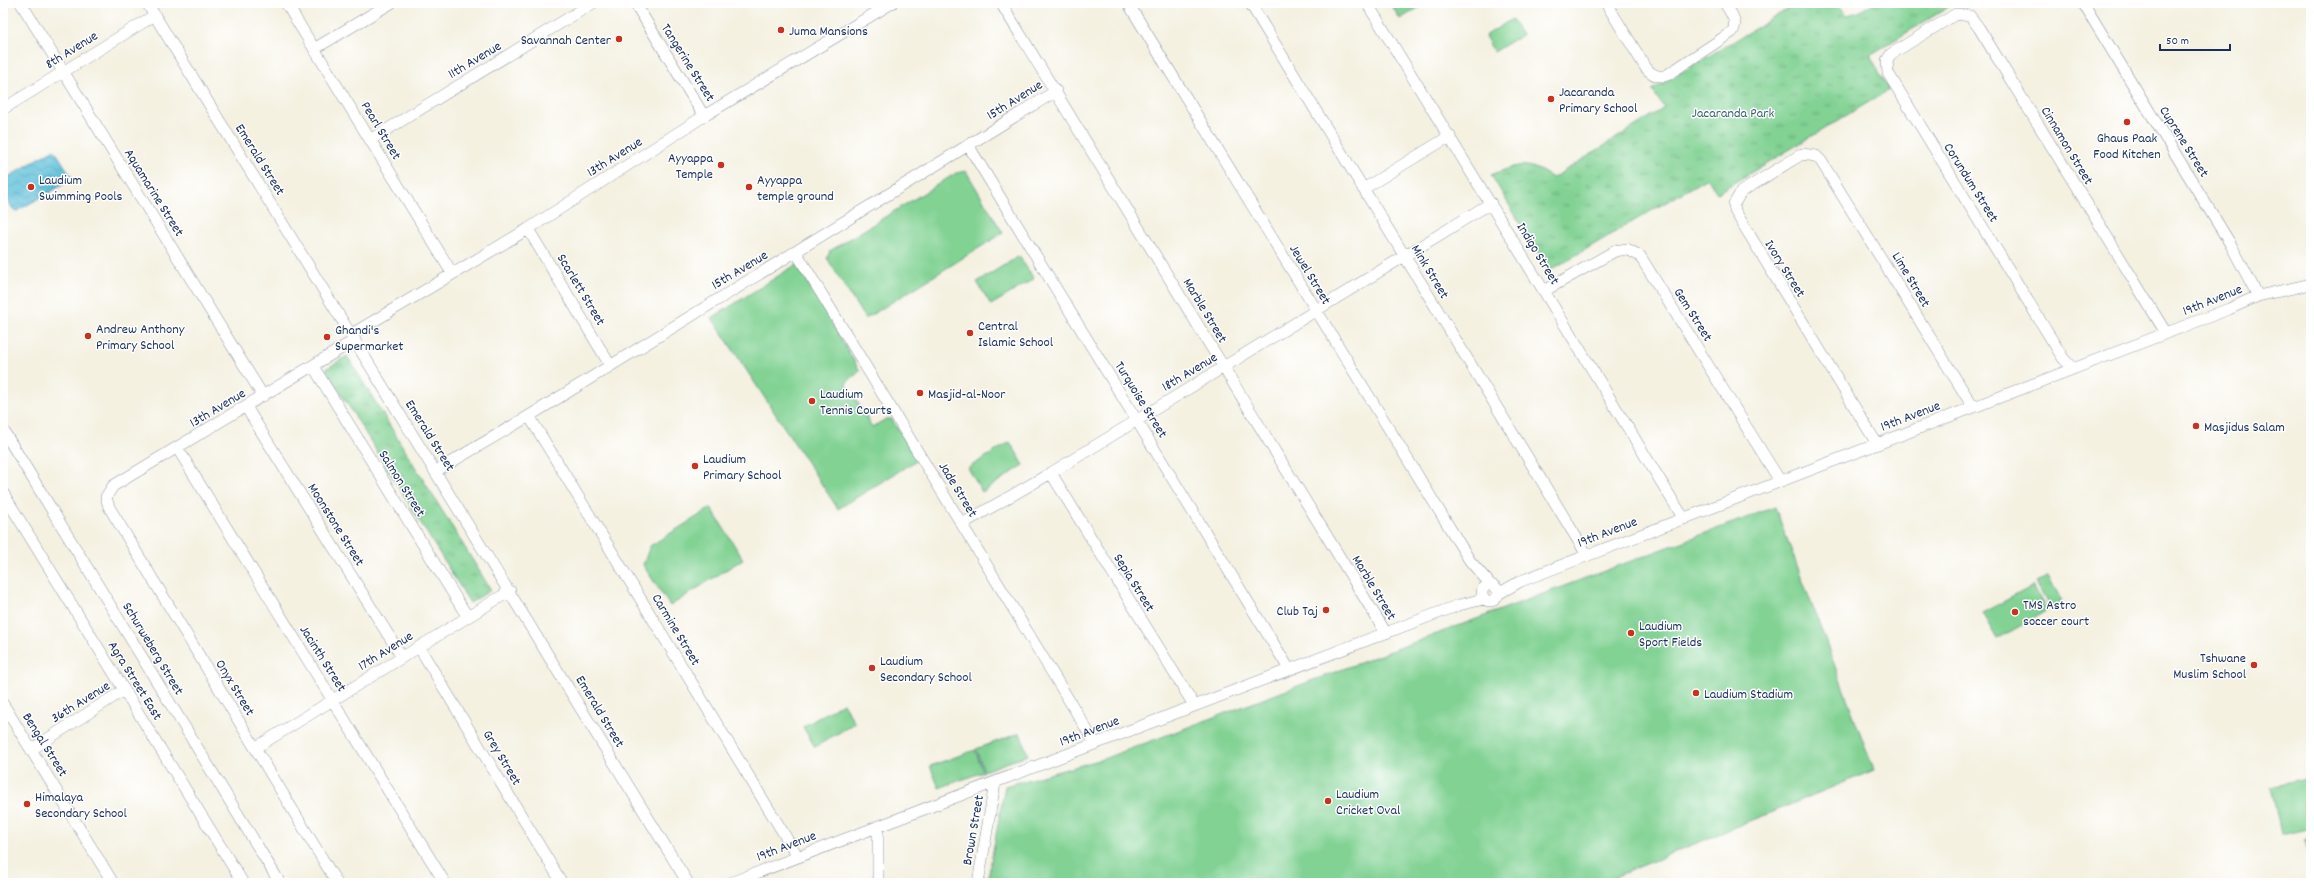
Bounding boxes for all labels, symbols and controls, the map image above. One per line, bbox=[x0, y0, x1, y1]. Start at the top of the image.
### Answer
street label: Tangerine Street bbox=[655, 20, 719, 106]
place label: Juma Mansions bbox=[789, 22, 868, 42]
marker: Juma Mansions bbox=[776, 25, 786, 35]
scale bar bbox=[2160, 26, 2230, 52]
street label: 8th Avenue bbox=[42, 27, 102, 75]
place label: Savannah Center bbox=[521, 31, 612, 51]
text: 50 m bbox=[2166, 33, 2189, 50]
marker: Savannah Center bbox=[614, 34, 624, 44]
street label: 11th Avenue bbox=[444, 37, 506, 85]
street label: 15th Avenue bbox=[983, 76, 1047, 126]
place label: Jacaranda Primary School bbox=[1559, 83, 1638, 119]
marker: Jacaranda Primary School bbox=[1546, 94, 1556, 104]
street label: Pearl Street bbox=[355, 98, 406, 164]
street label: Cinnamon Street bbox=[2035, 103, 2098, 189]
street label: Cuprene Street bbox=[2153, 103, 2213, 182]
park label: Jacaranda Park bbox=[1692, 104, 1774, 124]
marker: Ghaus Paak Food Kitchen bbox=[2122, 117, 2132, 127]
street label: Emerald Street bbox=[229, 120, 289, 200]
place label: Ghaus Paak Food Kitchen bbox=[2093, 129, 2161, 165]
street label: 13th Avenue bbox=[583, 133, 647, 183]
street label: Corundum Street bbox=[1938, 139, 2003, 227]
street label: Aquamarine Street bbox=[118, 145, 188, 241]
place label: Ayyappa Temple bbox=[668, 149, 713, 185]
marker: Ayyappa Temple bbox=[716, 160, 726, 170]
place label: Laudium Swimming Pools bbox=[39, 171, 123, 207]
place label: Ayyappa temple ground bbox=[757, 171, 834, 207]
marker: Laudium Swimming Pools bbox=[26, 182, 36, 192]
marker: Ayyappa temple ground bbox=[744, 182, 754, 192]
street label: Indigo Street bbox=[1511, 219, 1564, 289]
street label: Ivory Street bbox=[1759, 236, 1810, 302]
street label: Jewel Street bbox=[1283, 241, 1335, 309]
street label: Mink Street bbox=[1405, 241, 1453, 303]
street label: 15th Avenue bbox=[708, 246, 772, 295]
street label: Lime Street bbox=[1886, 249, 1935, 311]
street label: Scarlett Street bbox=[551, 250, 610, 330]
street label: Marble Street bbox=[1177, 275, 1232, 347]
street label: 19th Avenue bbox=[2180, 280, 2246, 322]
street label: Gem Street bbox=[1668, 284, 1717, 346]
place label: Central Islamic School bbox=[978, 317, 1054, 353]
place label: Andrew Anthony Primary School bbox=[96, 320, 185, 356]
place label: Ghandi's Supermarket bbox=[335, 321, 403, 357]
marker: Central Islamic School bbox=[965, 328, 975, 338]
marker: Andrew Anthony Primary School bbox=[83, 331, 93, 341]
marker: Ghandi's Supermarket bbox=[322, 332, 332, 342]
street label: 18th Avenue bbox=[1158, 348, 1222, 397]
street label: Turquoise Street bbox=[1109, 358, 1172, 442]
street label: 13th Avenue bbox=[186, 384, 250, 433]
place label: Laudium Tennis Courts bbox=[820, 385, 892, 421]
place label: Masjid-al-Noor bbox=[928, 385, 1006, 405]
marker: Masjid-al-Noor bbox=[915, 388, 925, 398]
street label: Emerald Street bbox=[399, 396, 459, 476]
marker: Laudium Tennis Courts bbox=[807, 396, 817, 406]
street label: 19th Avenue bbox=[1878, 396, 1944, 437]
place label: Masjidus Salam bbox=[2204, 418, 2285, 438]
marker: Masjidus Salam bbox=[2191, 421, 2201, 431]
street label: Salmon Street bbox=[373, 447, 430, 521]
place label: Laudium Primary School bbox=[703, 450, 782, 486]
street label: Jade Street bbox=[933, 458, 982, 522]
marker: Laudium Primary School bbox=[690, 461, 700, 471]
street label: Moonstone Street bbox=[302, 480, 369, 570]
street label: 19th Avenue bbox=[1575, 512, 1641, 553]
street label: Sepia Street bbox=[1108, 550, 1159, 616]
street label: Marble Street bbox=[1346, 552, 1401, 624]
street label: Carmine Street bbox=[646, 590, 705, 670]
place label: TMS Astro soccer court bbox=[2023, 596, 2089, 632]
street label: Schurweberg Street bbox=[117, 599, 188, 699]
place label: Club Taj bbox=[1277, 602, 1318, 622]
marker: Club Taj bbox=[1321, 605, 1331, 615]
marker: TMS Astro soccer court bbox=[2010, 607, 2020, 617]
place label: Laudium Sport Fields bbox=[1639, 617, 1702, 653]
street label: Jacinth Street bbox=[294, 622, 351, 696]
street label: 17th Avenue bbox=[355, 627, 417, 676]
marker: Laudium Sport Fields bbox=[1626, 628, 1636, 638]
street label: Agra Street East bbox=[102, 638, 167, 725]
place label: Tshwane Muslim School bbox=[2173, 649, 2247, 685]
place label: Laudium Secondary School bbox=[880, 652, 973, 688]
street label: Onyx Street bbox=[210, 656, 259, 720]
marker: Tshwane Muslim School bbox=[2249, 660, 2259, 670]
marker: Laudium Secondary School bbox=[867, 663, 877, 673]
street label: Emerald Street bbox=[570, 672, 629, 752]
street label: 36th Avenue bbox=[48, 677, 114, 729]
place label: Laudium Stadium bbox=[1704, 685, 1793, 705]
marker: Laudium Stadium bbox=[1691, 688, 1701, 698]
street label: Bengal Street bbox=[17, 709, 72, 781]
street label: 19th Avenue bbox=[1057, 711, 1123, 752]
street label: Grey Street bbox=[477, 727, 526, 789]
place label: Laudium Cricket Oval bbox=[1336, 785, 1401, 821]
place label: Himalaya Secondary School bbox=[35, 788, 128, 824]
street label: Brown Street bbox=[958, 794, 990, 867]
marker: Laudium Cricket Oval bbox=[1323, 796, 1333, 806]
marker: Himalaya Secondary School bbox=[22, 799, 32, 809]
street label: 19th Avenue bbox=[754, 826, 820, 867]

